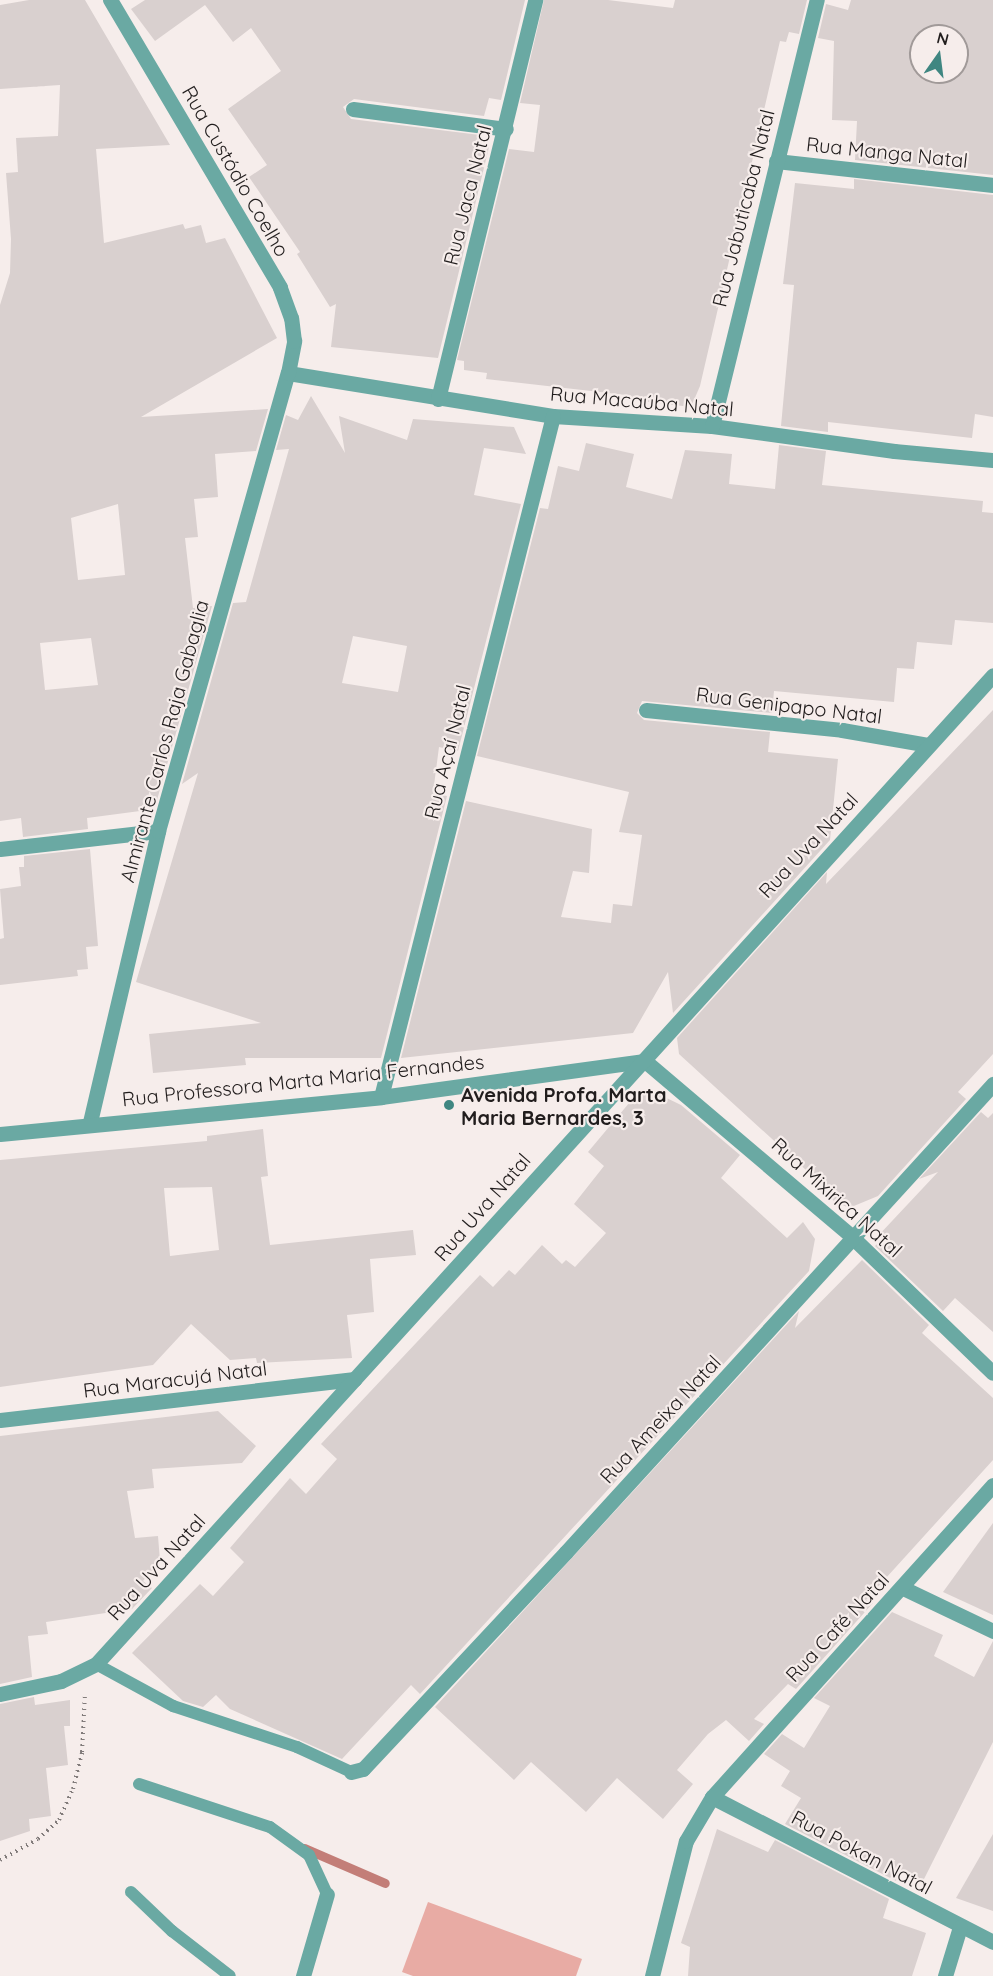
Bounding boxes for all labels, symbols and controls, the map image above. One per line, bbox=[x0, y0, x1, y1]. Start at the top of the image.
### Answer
north arrow bbox=[909, 24, 969, 84]
text: N bbox=[935, 27, 951, 50]
street label: Rua Custódio Coelho bbox=[177, 81, 295, 261]
street label: Rua Jabuticaba Natal bbox=[707, 107, 779, 309]
street label: Rua Jaca Natal bbox=[438, 122, 496, 268]
street label: Rua Manga Natal bbox=[805, 132, 969, 172]
street label: Rua Macaúba Natal bbox=[549, 381, 735, 421]
street label: Almirante Carlos Raja Gabaglia bbox=[115, 597, 213, 885]
street label: Rua Açaí Natal bbox=[419, 682, 475, 822]
street label: Rua Genipapo Natal bbox=[695, 682, 883, 728]
street label: Rua Uva Natal bbox=[753, 788, 863, 902]
street label: Rua Professora Marta Maria Fernandes bbox=[121, 1049, 485, 1111]
place label: Avenida Profa. Marta Maria Bernardes, 3 bbox=[461, 1082, 667, 1129]
marker: Avenida Profa. Marta Maria Bernardes, 3 bbox=[442, 1098, 456, 1112]
street label: Rua Mixirica Natal bbox=[767, 1132, 907, 1262]
street label: Rua Uva Natal bbox=[429, 1148, 535, 1266]
street label: Rua Ameixa Natal bbox=[594, 1350, 726, 1488]
street label: Rua Maracujá Natal bbox=[82, 1356, 268, 1402]
street label: Rua Uva Natal bbox=[102, 1509, 210, 1625]
street label: Rua Café Natal bbox=[780, 1567, 894, 1687]
street label: Rua Pokan Natal bbox=[788, 1805, 936, 1899]

